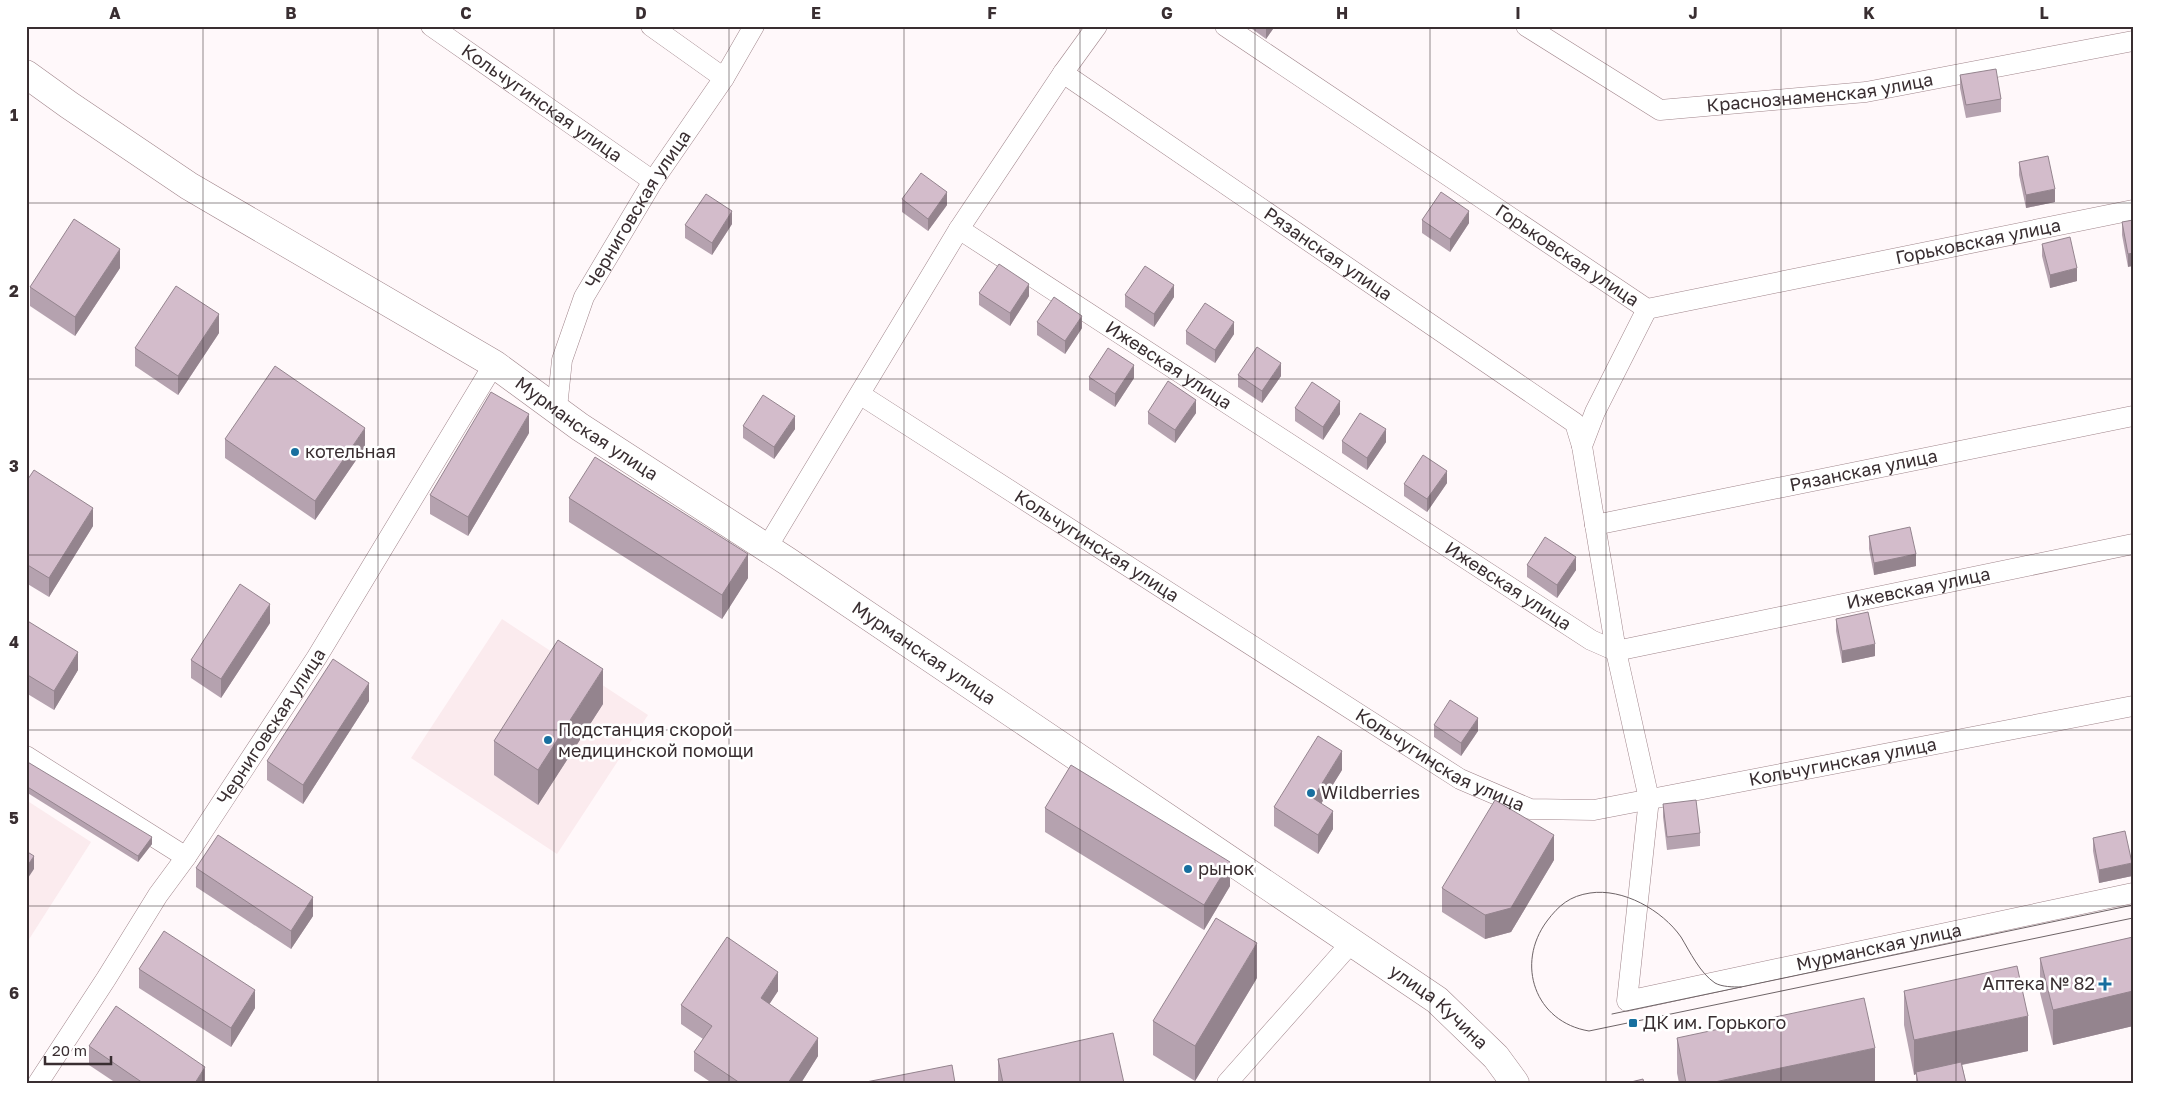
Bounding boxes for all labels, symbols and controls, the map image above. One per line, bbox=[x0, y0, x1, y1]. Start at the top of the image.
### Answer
text: A bbox=[109, 3, 121, 23]
text: B bbox=[285, 3, 297, 23]
text: C bbox=[460, 3, 472, 23]
text: D bbox=[635, 3, 647, 23]
text: E bbox=[811, 3, 821, 23]
text: F bbox=[987, 3, 997, 23]
text: G bbox=[1161, 3, 1173, 23]
text: H bbox=[1336, 3, 1348, 23]
text: I bbox=[1515, 3, 1521, 23]
text: J bbox=[1688, 3, 1698, 23]
text: K bbox=[1863, 3, 1875, 23]
text: L bbox=[2039, 3, 2049, 23]
street label: Кольчугинская улица bbox=[458, 39, 627, 166]
street label: Краснознаменская улица bbox=[1706, 67, 1935, 116]
text: 1 bbox=[10, 105, 18, 125]
street label: Черниговская улица bbox=[580, 125, 695, 292]
street label: Горьковская улица bbox=[1492, 199, 1644, 311]
street label: Рязанская улица bbox=[1260, 202, 1397, 305]
street label: Горьковская улица bbox=[1893, 213, 2062, 268]
text: 2 bbox=[9, 281, 19, 301]
street label: Ижевская улица bbox=[1102, 315, 1236, 413]
street label: Мурманская улица bbox=[511, 371, 663, 485]
place label: котельная bbox=[305, 440, 396, 462]
street label: Рязанская улица bbox=[1787, 444, 1939, 495]
marker: котельная bbox=[289, 446, 301, 458]
text: 3 bbox=[9, 456, 19, 476]
street label: Кольчугинская улица bbox=[1011, 485, 1184, 606]
street label: Ижевская улица bbox=[1441, 536, 1576, 634]
street label: Ижевская улица bbox=[1844, 562, 1992, 613]
street label: Мурманская улица bbox=[848, 596, 1000, 709]
text: 4 bbox=[9, 632, 19, 652]
street label: Черниговская улица bbox=[211, 644, 330, 808]
street label: Кольчугинская улица bbox=[1352, 703, 1528, 815]
place label: Подстанция скорой медицинской помощи bbox=[558, 718, 754, 761]
street label: Кольчугинская улица bbox=[1747, 732, 1938, 790]
marker: Подстанция скорой медицинской помощи bbox=[542, 734, 554, 746]
place label: Wildberries bbox=[1321, 781, 1420, 803]
marker: Wildberries bbox=[1305, 787, 1317, 799]
text: 5 bbox=[9, 808, 19, 828]
place label: рынок bbox=[1198, 857, 1254, 879]
marker: рынок bbox=[1182, 863, 1194, 875]
street label: Мурманская улица bbox=[1794, 918, 1963, 975]
street label: улица Кучина bbox=[1386, 959, 1493, 1053]
place label: Аптека № 82 bbox=[1983, 972, 2095, 994]
marker: Аптека № 82 bbox=[2099, 978, 2111, 990]
text: 6 bbox=[9, 983, 19, 1003]
place label: ДК им. Горького bbox=[1643, 1011, 1786, 1033]
marker: ДК им. Горького bbox=[1627, 1017, 1639, 1029]
scale bar bbox=[45, 1034, 111, 1066]
text: 20 m bbox=[52, 1041, 87, 1059]

